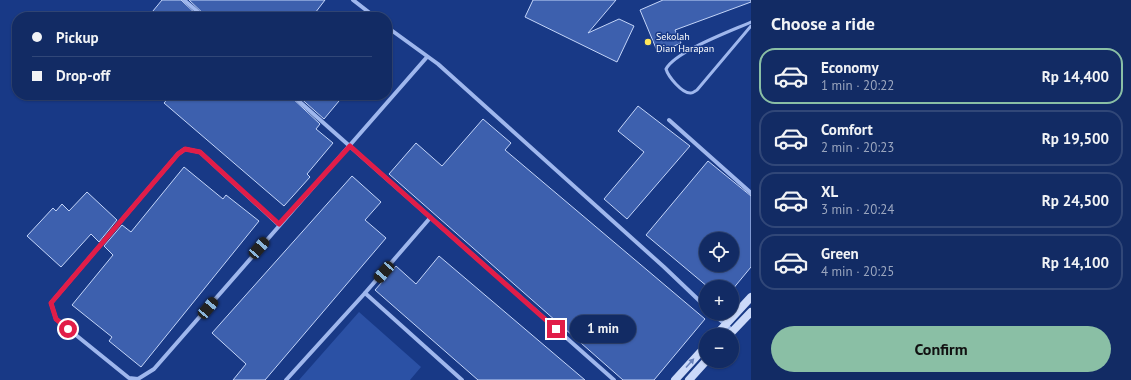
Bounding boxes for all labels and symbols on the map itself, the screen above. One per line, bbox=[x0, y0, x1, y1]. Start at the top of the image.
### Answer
place label: Sekolah Dian Harapan bbox=[656, 30, 714, 55]
marker: Sekolah Dian Harapan bbox=[643, 37, 653, 47]
car bbox=[247, 235, 271, 261]
car bbox=[372, 259, 396, 285]
car bbox=[196, 295, 220, 321]
callout: 1 min bbox=[570, 315, 636, 343]
route start bbox=[59, 320, 77, 338]
route end bbox=[547, 320, 565, 338]
one-way arrow bbox=[686, 358, 695, 368]

